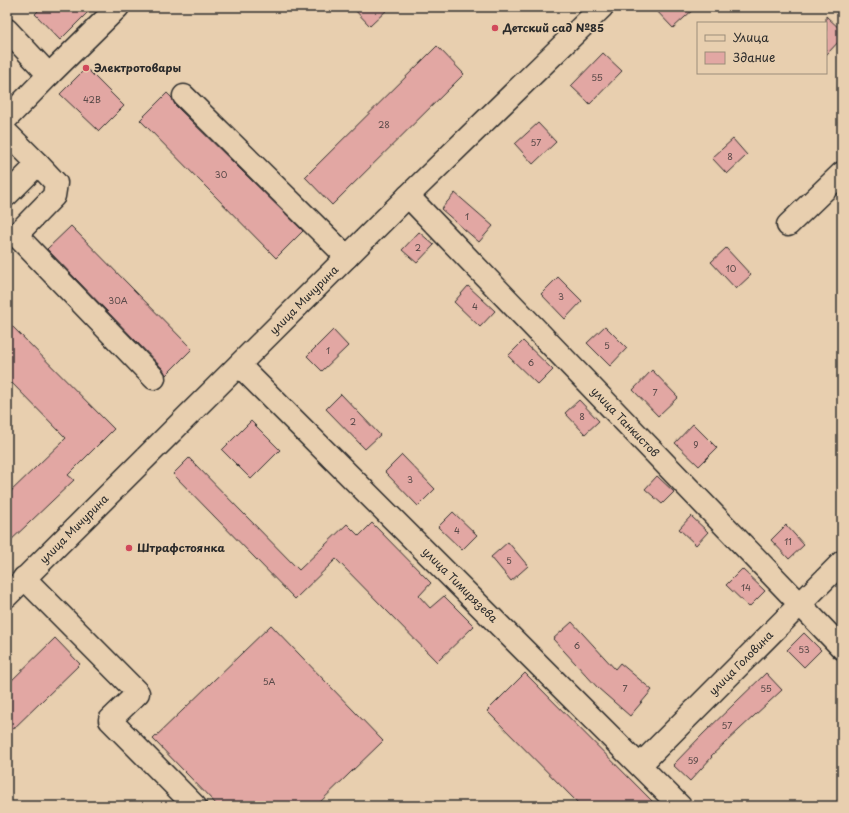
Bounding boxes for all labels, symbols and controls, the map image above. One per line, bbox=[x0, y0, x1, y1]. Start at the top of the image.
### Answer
place label: Детский сад №85 bbox=[502, 19, 604, 36]
legend bbox=[697, 22, 827, 74]
marker: Детский сад №85 bbox=[490, 23, 500, 33]
text: Улица bbox=[733, 28, 769, 46]
text: Здание bbox=[733, 48, 775, 66]
place label: Электротовары bbox=[94, 59, 181, 76]
marker: Электротовары bbox=[81, 63, 91, 73]
house number: 55 bbox=[591, 70, 603, 84]
house number: 42В bbox=[83, 92, 101, 106]
house number: 28 bbox=[378, 117, 390, 131]
house number: 57 bbox=[531, 135, 541, 149]
house number: 8 bbox=[727, 149, 733, 163]
house number: 30 bbox=[215, 167, 228, 181]
house number: 1 bbox=[465, 209, 469, 223]
house number: 2 bbox=[415, 240, 421, 254]
street label: улица Мичурина bbox=[265, 261, 342, 338]
house number: 10 bbox=[726, 261, 737, 275]
house number: 3 bbox=[558, 289, 564, 303]
house number: 30А bbox=[108, 293, 128, 307]
house number: 4 bbox=[472, 299, 478, 313]
house number: 5 bbox=[604, 338, 610, 352]
house number: 1 bbox=[326, 343, 330, 357]
house number: 6 bbox=[528, 355, 534, 369]
street label: улица Танкистов bbox=[587, 383, 663, 461]
house number: 7 bbox=[652, 385, 658, 399]
house number: 8 bbox=[579, 409, 585, 423]
house number: 2 bbox=[350, 414, 356, 428]
house number: 9 bbox=[693, 437, 699, 451]
house number: 3 bbox=[407, 472, 413, 486]
street label: улица Мичурина bbox=[35, 490, 112, 567]
house number: 4 bbox=[454, 523, 460, 537]
house number: 11 bbox=[784, 534, 792, 548]
place label: Штрафстоянка bbox=[137, 539, 225, 556]
marker: Штрафстоянка bbox=[124, 543, 134, 553]
street label: улица Тимирязева bbox=[419, 543, 502, 626]
house number: 5 bbox=[506, 553, 512, 567]
house number: 14 bbox=[741, 580, 751, 594]
street label: улица Головина bbox=[704, 626, 777, 699]
house number: 6 bbox=[574, 638, 580, 652]
house number: 53 bbox=[798, 642, 810, 656]
house number: 5А bbox=[263, 674, 275, 688]
house number: 7 bbox=[622, 681, 628, 695]
house number: 55 bbox=[760, 681, 772, 695]
house number: 57 bbox=[722, 718, 732, 732]
house number: 59 bbox=[687, 753, 699, 767]

